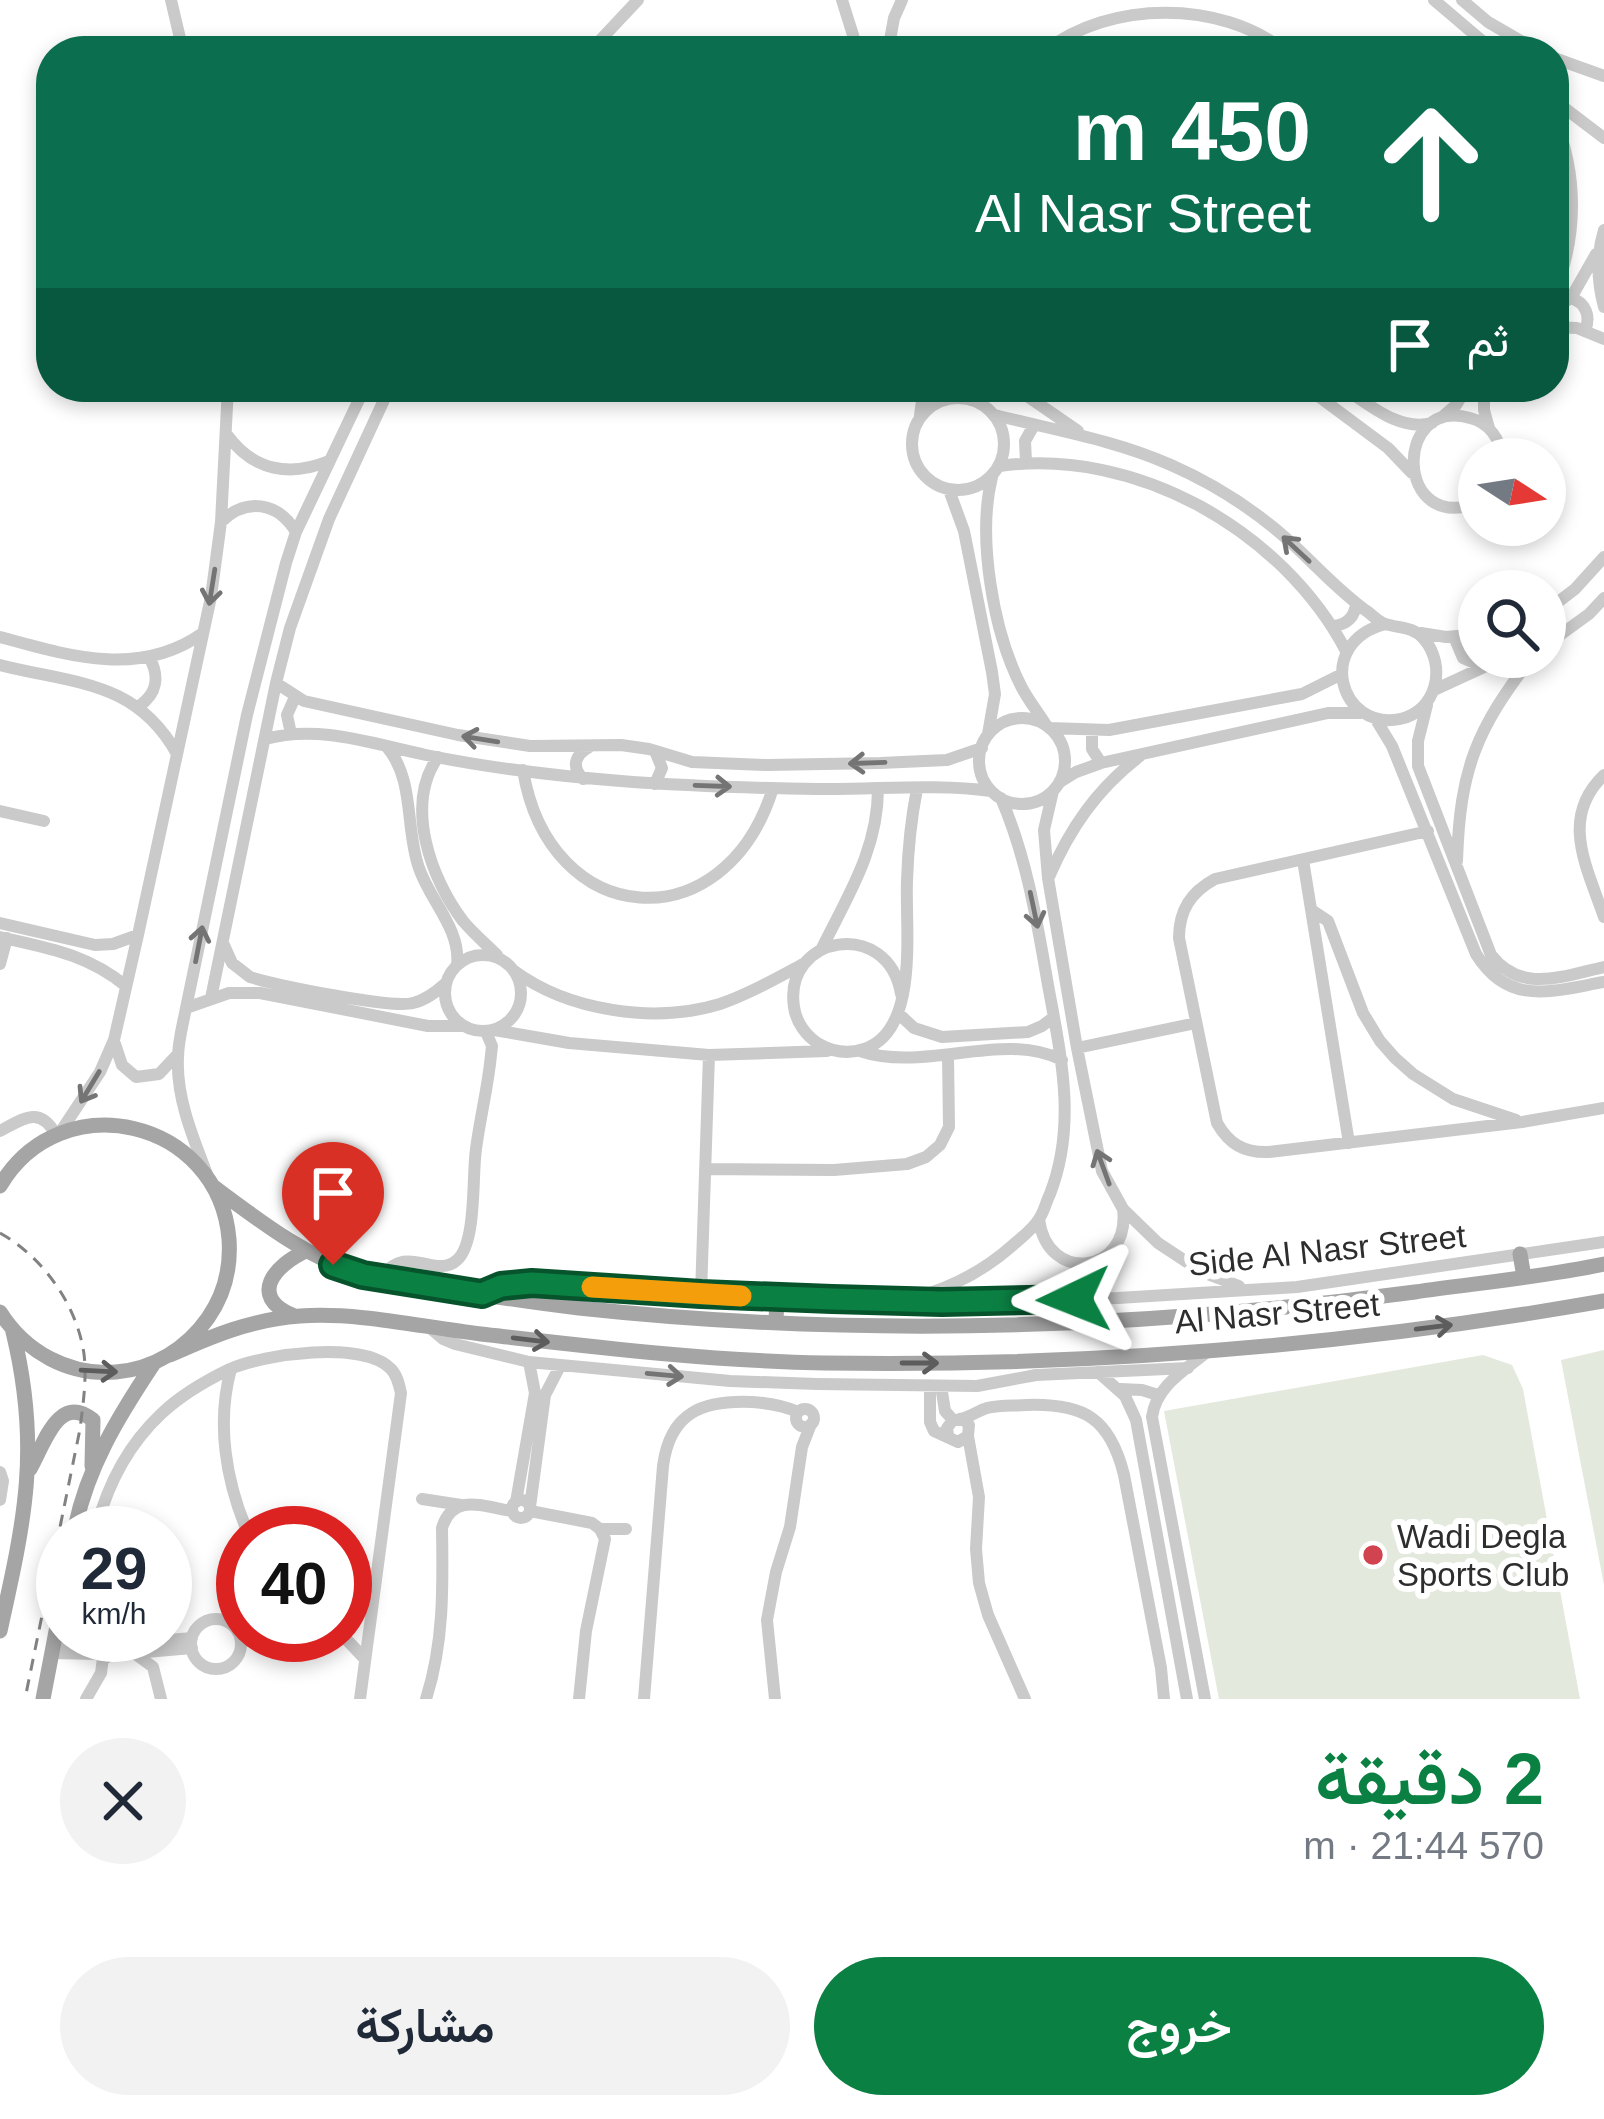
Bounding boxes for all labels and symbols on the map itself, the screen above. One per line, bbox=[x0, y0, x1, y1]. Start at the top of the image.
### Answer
north arrow bbox=[1458, 438, 1566, 546]
one-way arrow bbox=[1282, 535, 1311, 563]
one-way arrow bbox=[200, 567, 223, 606]
one-way arrow bbox=[461, 726, 500, 749]
one-way arrow bbox=[848, 752, 887, 775]
one-way arrow bbox=[693, 775, 732, 798]
one-way arrow bbox=[1024, 891, 1047, 929]
one-way arrow bbox=[189, 926, 211, 965]
one-way arrow bbox=[78, 1069, 102, 1103]
pin bbox=[282, 1142, 384, 1265]
one-way arrow bbox=[1091, 1150, 1112, 1187]
street label: Side Al Nasr Street bbox=[1186, 1217, 1468, 1283]
position arrow bbox=[1011, 1236, 1137, 1362]
street label: Al Nasr Street bbox=[1173, 1286, 1381, 1340]
one-way arrow bbox=[1414, 1316, 1453, 1338]
one-way arrow bbox=[511, 1329, 550, 1351]
one-way arrow bbox=[900, 1352, 939, 1374]
one-way arrow bbox=[79, 1359, 118, 1382]
one-way arrow bbox=[645, 1364, 684, 1387]
speed limit sign: 40 bbox=[216, 1506, 372, 1662]
place label: Wadi Degla Sports Club bbox=[1397, 1518, 1569, 1593]
marker: Wadi Degla Sports Club bbox=[1360, 1542, 1386, 1568]

